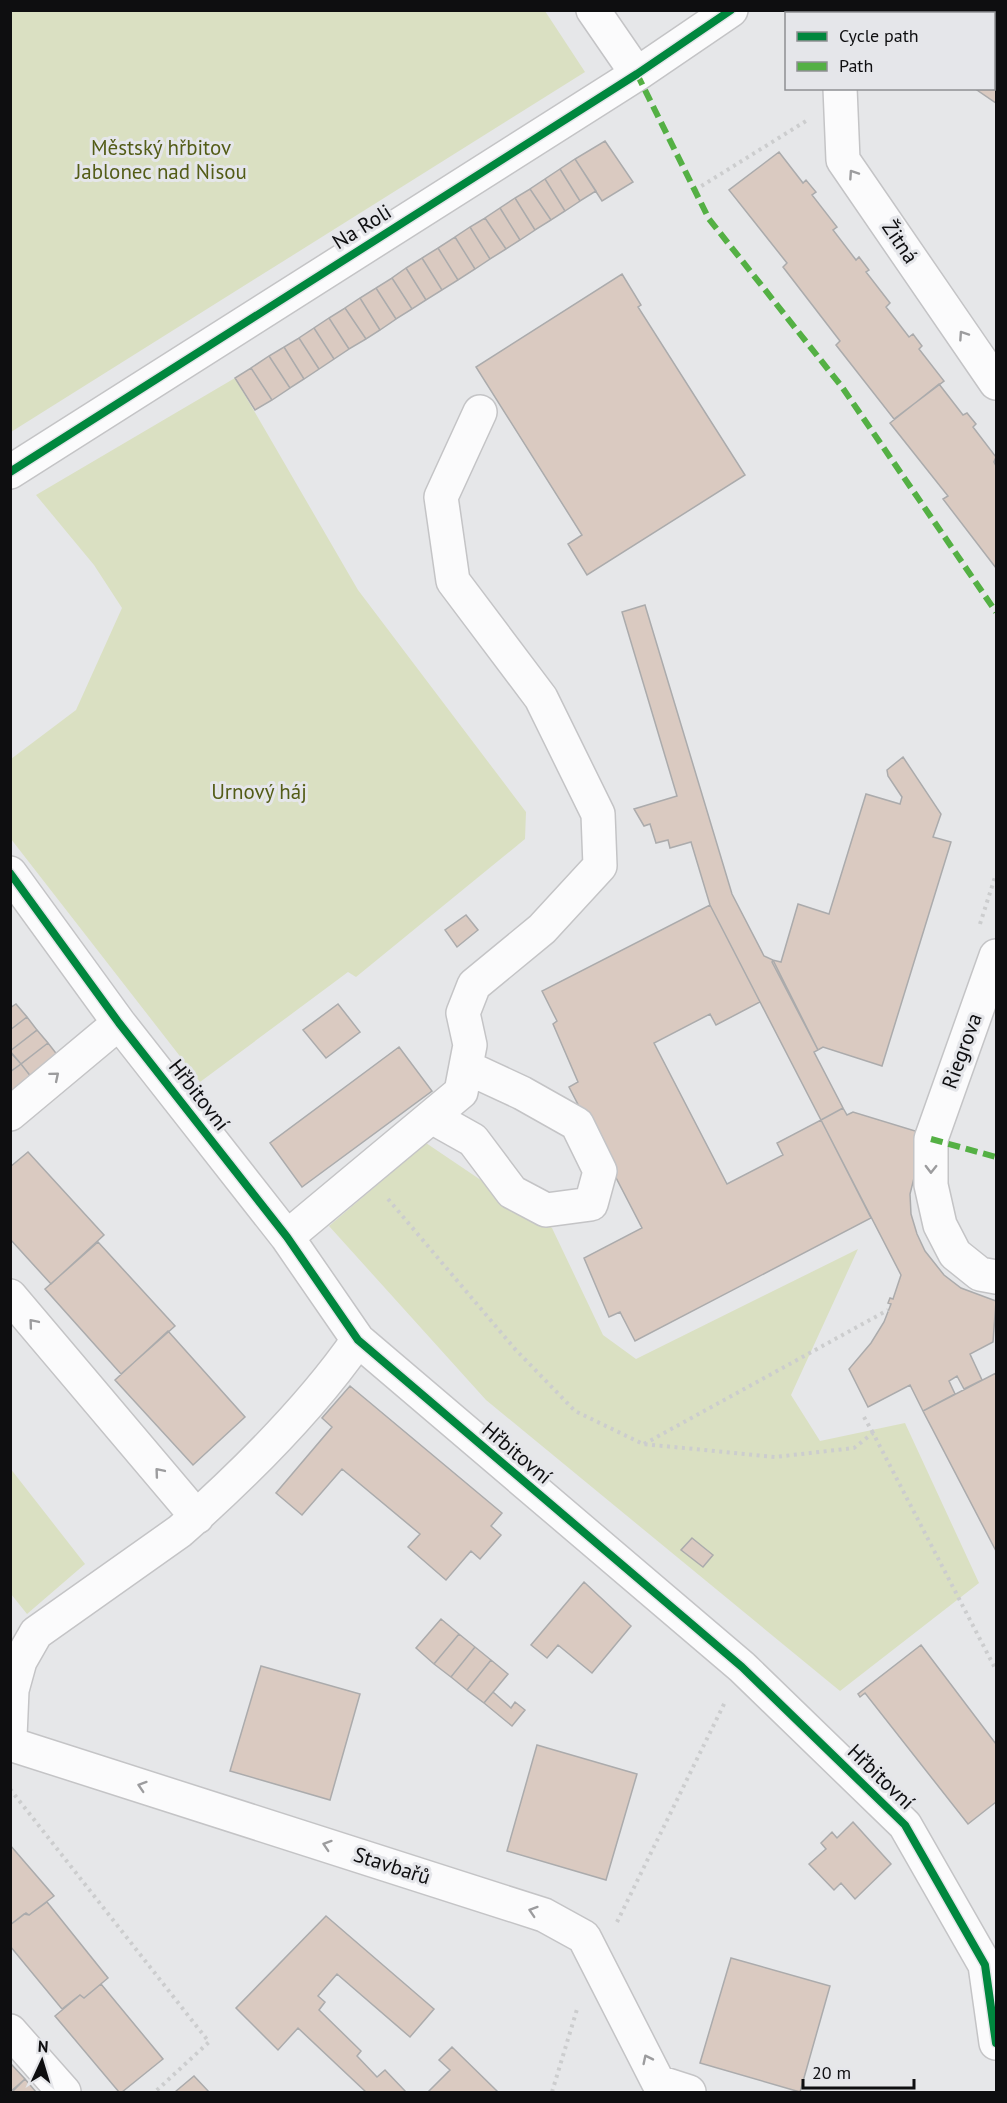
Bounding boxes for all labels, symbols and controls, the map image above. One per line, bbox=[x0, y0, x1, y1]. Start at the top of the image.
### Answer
legend bbox=[785, 12, 995, 90]
text: Cycle path bbox=[839, 24, 919, 47]
text: Path bbox=[839, 54, 873, 77]
park label: Městský hřbitov Jablonec nad Nisou bbox=[74, 134, 247, 185]
one-way arrow bbox=[849, 170, 860, 181]
street label: Na Roli bbox=[327, 198, 396, 255]
street label: Žitná bbox=[876, 215, 924, 268]
one-way arrow bbox=[959, 330, 970, 341]
park label: Urnový háj bbox=[211, 778, 307, 805]
street label: Riegrova bbox=[935, 1009, 988, 1092]
street label: Hřbitovní bbox=[163, 1054, 236, 1136]
one-way arrow bbox=[48, 1072, 59, 1083]
one-way arrow bbox=[925, 1164, 937, 1173]
one-way arrow bbox=[30, 1319, 41, 1330]
street label: Hřbitovní bbox=[477, 1415, 558, 1490]
one-way arrow bbox=[155, 1468, 166, 1479]
street label: Hřbitovní bbox=[842, 1738, 921, 1816]
one-way arrow bbox=[137, 1781, 148, 1793]
one-way arrow bbox=[322, 1840, 333, 1853]
street label: Stavbařů bbox=[350, 1840, 434, 1891]
one-way arrow bbox=[528, 1906, 539, 1919]
north arrow bbox=[12, 2031, 72, 2091]
text: N bbox=[37, 2036, 49, 2056]
scale bar bbox=[803, 2052, 914, 2090]
one-way arrow bbox=[643, 2055, 654, 2066]
text: 20 m bbox=[812, 2061, 851, 2084]

